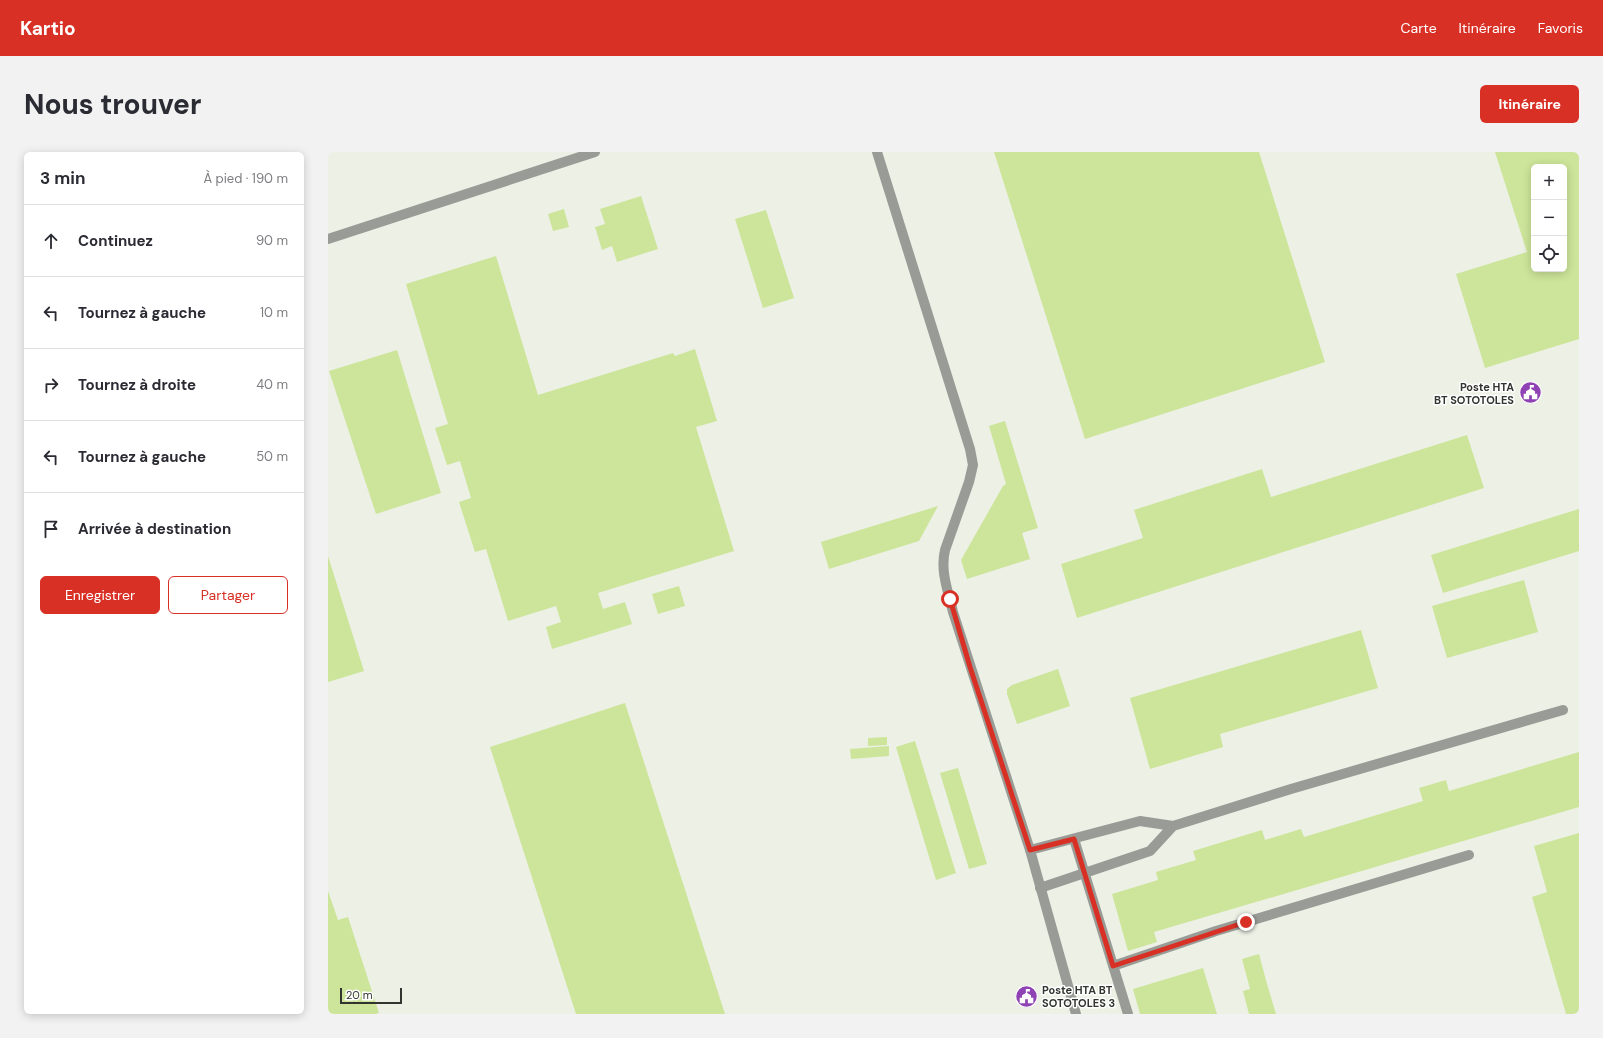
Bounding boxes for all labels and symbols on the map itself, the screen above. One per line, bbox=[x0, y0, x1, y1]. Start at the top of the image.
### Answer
place label: Poste HTA BT SOTOTOLES bbox=[1434, 380, 1514, 407]
public building icon: Poste HTA BT SOTOTOLES bbox=[1517, 380, 1543, 406]
route start bbox=[941, 590, 959, 608]
route end bbox=[1237, 913, 1255, 931]
public building icon: Poste HTA BT SOTOTOLES 3 bbox=[1013, 983, 1039, 1009]
place label: Poste HTA BT SOTOTOLES 3 bbox=[1042, 983, 1115, 1010]
scale bar bbox=[340, 986, 402, 1005]

